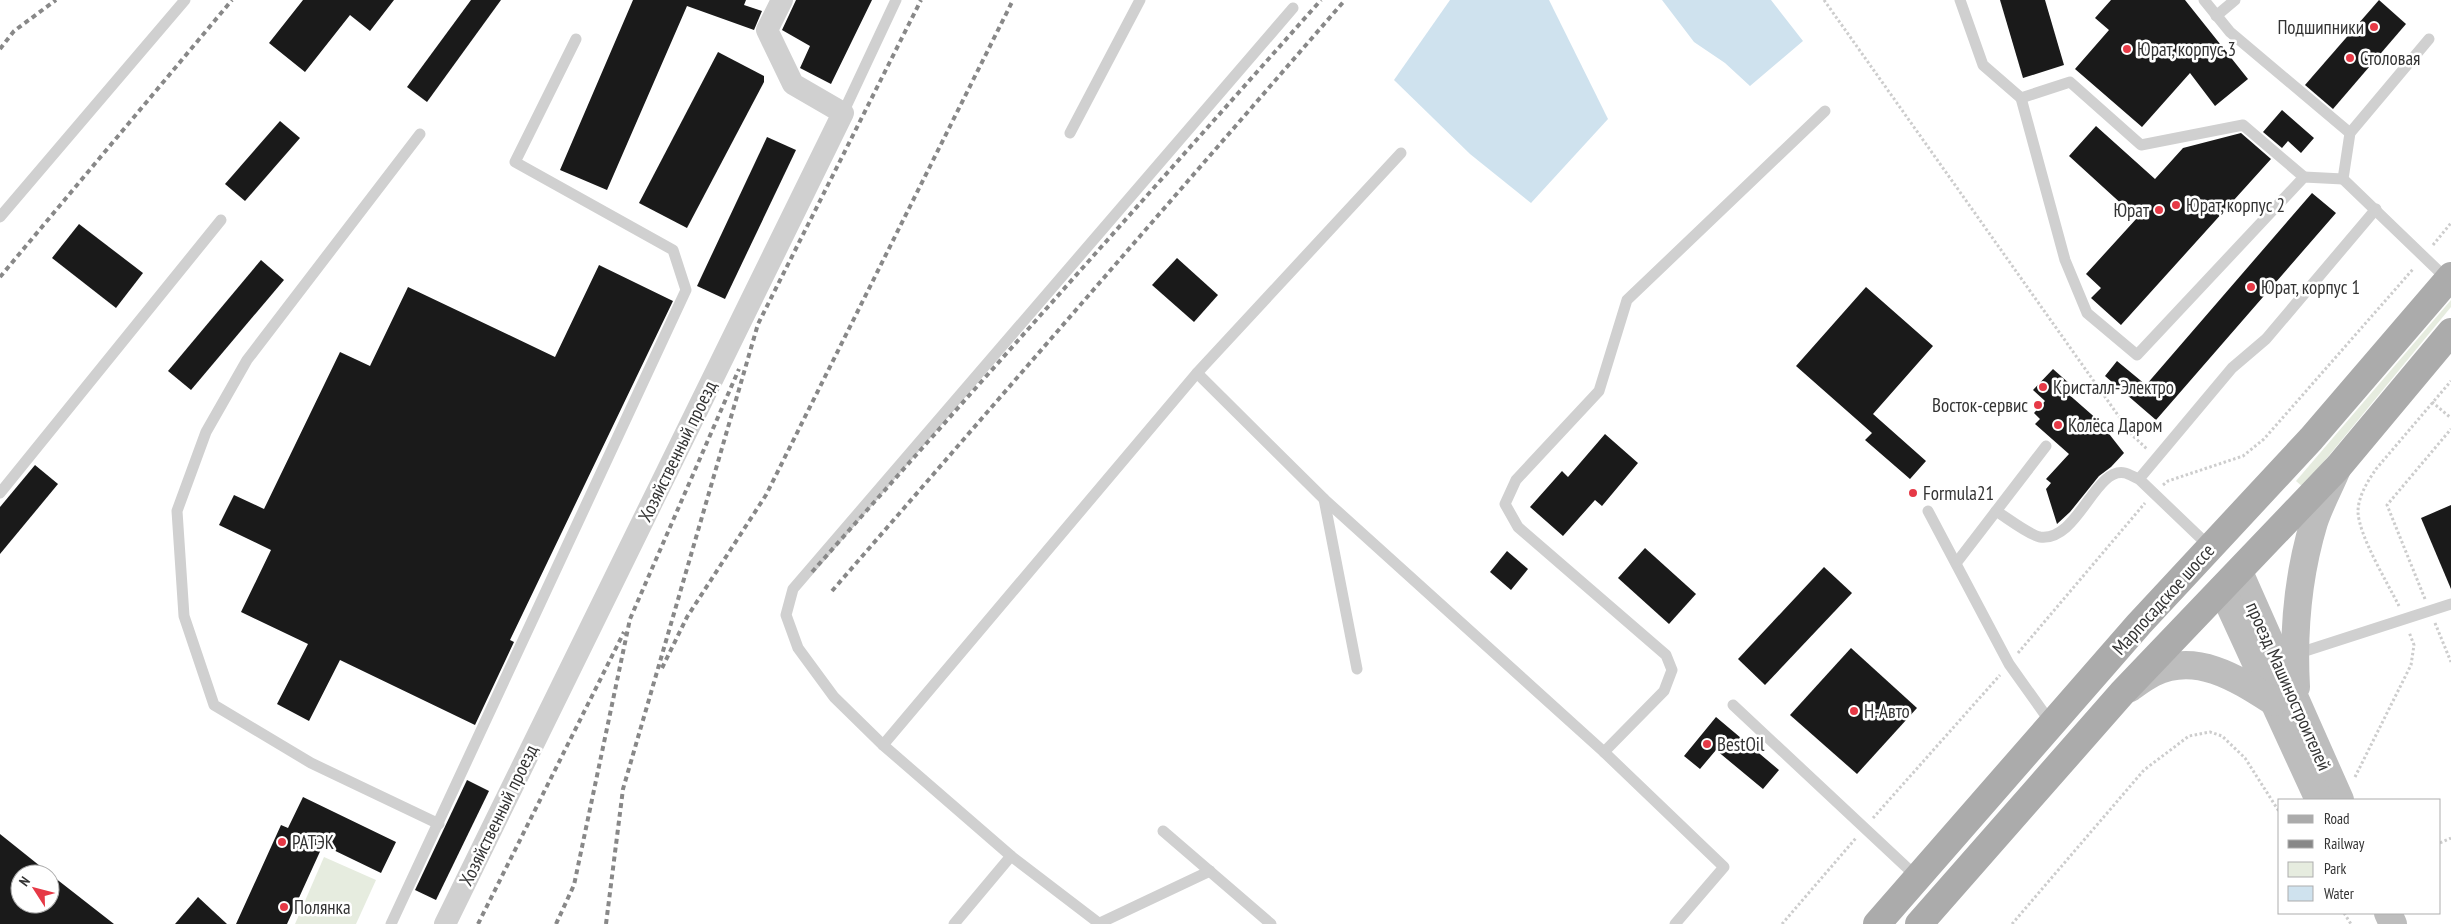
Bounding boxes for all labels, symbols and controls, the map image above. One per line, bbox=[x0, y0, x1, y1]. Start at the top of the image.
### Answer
place label: Подшипники bbox=[2277, 15, 2364, 39]
marker: Подшипники bbox=[2368, 21, 2380, 33]
place label: Юрат, корпус 3 bbox=[2137, 37, 2236, 61]
marker: Юрат, корпус 3 bbox=[2121, 43, 2133, 55]
place label: Столовая bbox=[2360, 46, 2420, 70]
marker: Столовая bbox=[2344, 52, 2356, 64]
place label: Юрат, корпус 2 bbox=[2186, 193, 2285, 217]
place label: Юрат bbox=[2113, 198, 2150, 222]
marker: Юрат, корпус 2 bbox=[2170, 199, 2182, 211]
marker: Юрат bbox=[2153, 204, 2165, 216]
place label: Юрат, корпус 1 bbox=[2261, 275, 2360, 299]
marker: Юрат, корпус 1 bbox=[2245, 281, 2257, 293]
place label: Кристалл-Электро bbox=[2053, 375, 2174, 399]
street label: Хозяйственный проезд bbox=[632, 376, 722, 526]
marker: Кристалл-Электро bbox=[2037, 381, 2049, 393]
place label: Восток-сервис bbox=[1932, 393, 2028, 417]
marker: Восток-сервис bbox=[2032, 399, 2044, 411]
place label: Колёса Даром bbox=[2068, 413, 2162, 437]
marker: Колёса Даром bbox=[2052, 419, 2064, 431]
place label: Formula21 bbox=[1923, 481, 1994, 505]
marker: Formula21 bbox=[1907, 487, 1919, 499]
street label: Марпосадское шоссе bbox=[2107, 538, 2219, 660]
street label: проезд Машиностроителей bbox=[2241, 598, 2337, 774]
place label: Н-Авто bbox=[1864, 699, 1910, 723]
marker: Н-Авто bbox=[1848, 705, 1860, 717]
place label: BestOil bbox=[1717, 732, 1765, 756]
marker: BestOil bbox=[1701, 738, 1713, 750]
street label: Хозяйственный проезд bbox=[453, 740, 543, 890]
legend bbox=[2278, 799, 2441, 914]
text: Road bbox=[2324, 809, 2350, 828]
place label: РАТЭК bbox=[292, 830, 334, 854]
text: Railway bbox=[2324, 834, 2365, 853]
marker: РАТЭК bbox=[276, 836, 288, 848]
text: Park bbox=[2324, 859, 2346, 878]
north arrow bbox=[10, 864, 60, 914]
text: N bbox=[15, 873, 34, 890]
text: Water bbox=[2324, 884, 2355, 903]
place label: Полянка bbox=[294, 895, 351, 919]
marker: Полянка bbox=[278, 901, 290, 913]

